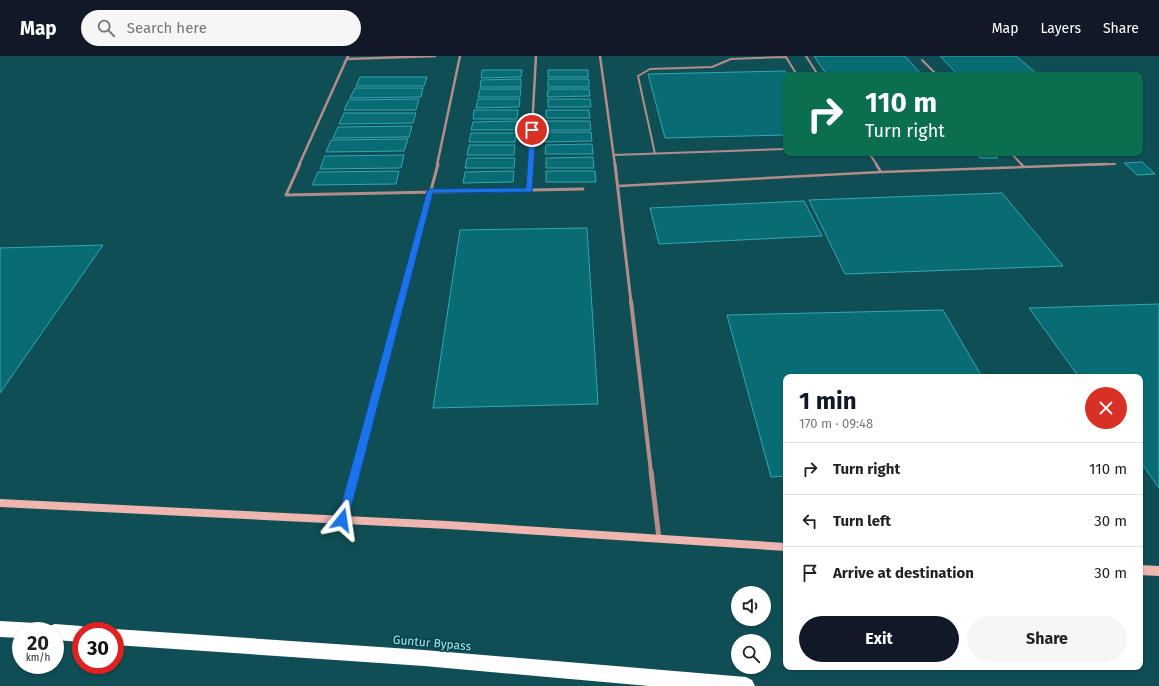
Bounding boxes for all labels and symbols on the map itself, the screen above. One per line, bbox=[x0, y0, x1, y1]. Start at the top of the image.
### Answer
pin bbox=[515, 113, 549, 147]
position arrow bbox=[321, 499, 363, 541]
speed limit sign: 30 bbox=[72, 622, 124, 674]
street label: Guntur Bypass bbox=[392, 633, 472, 653]

